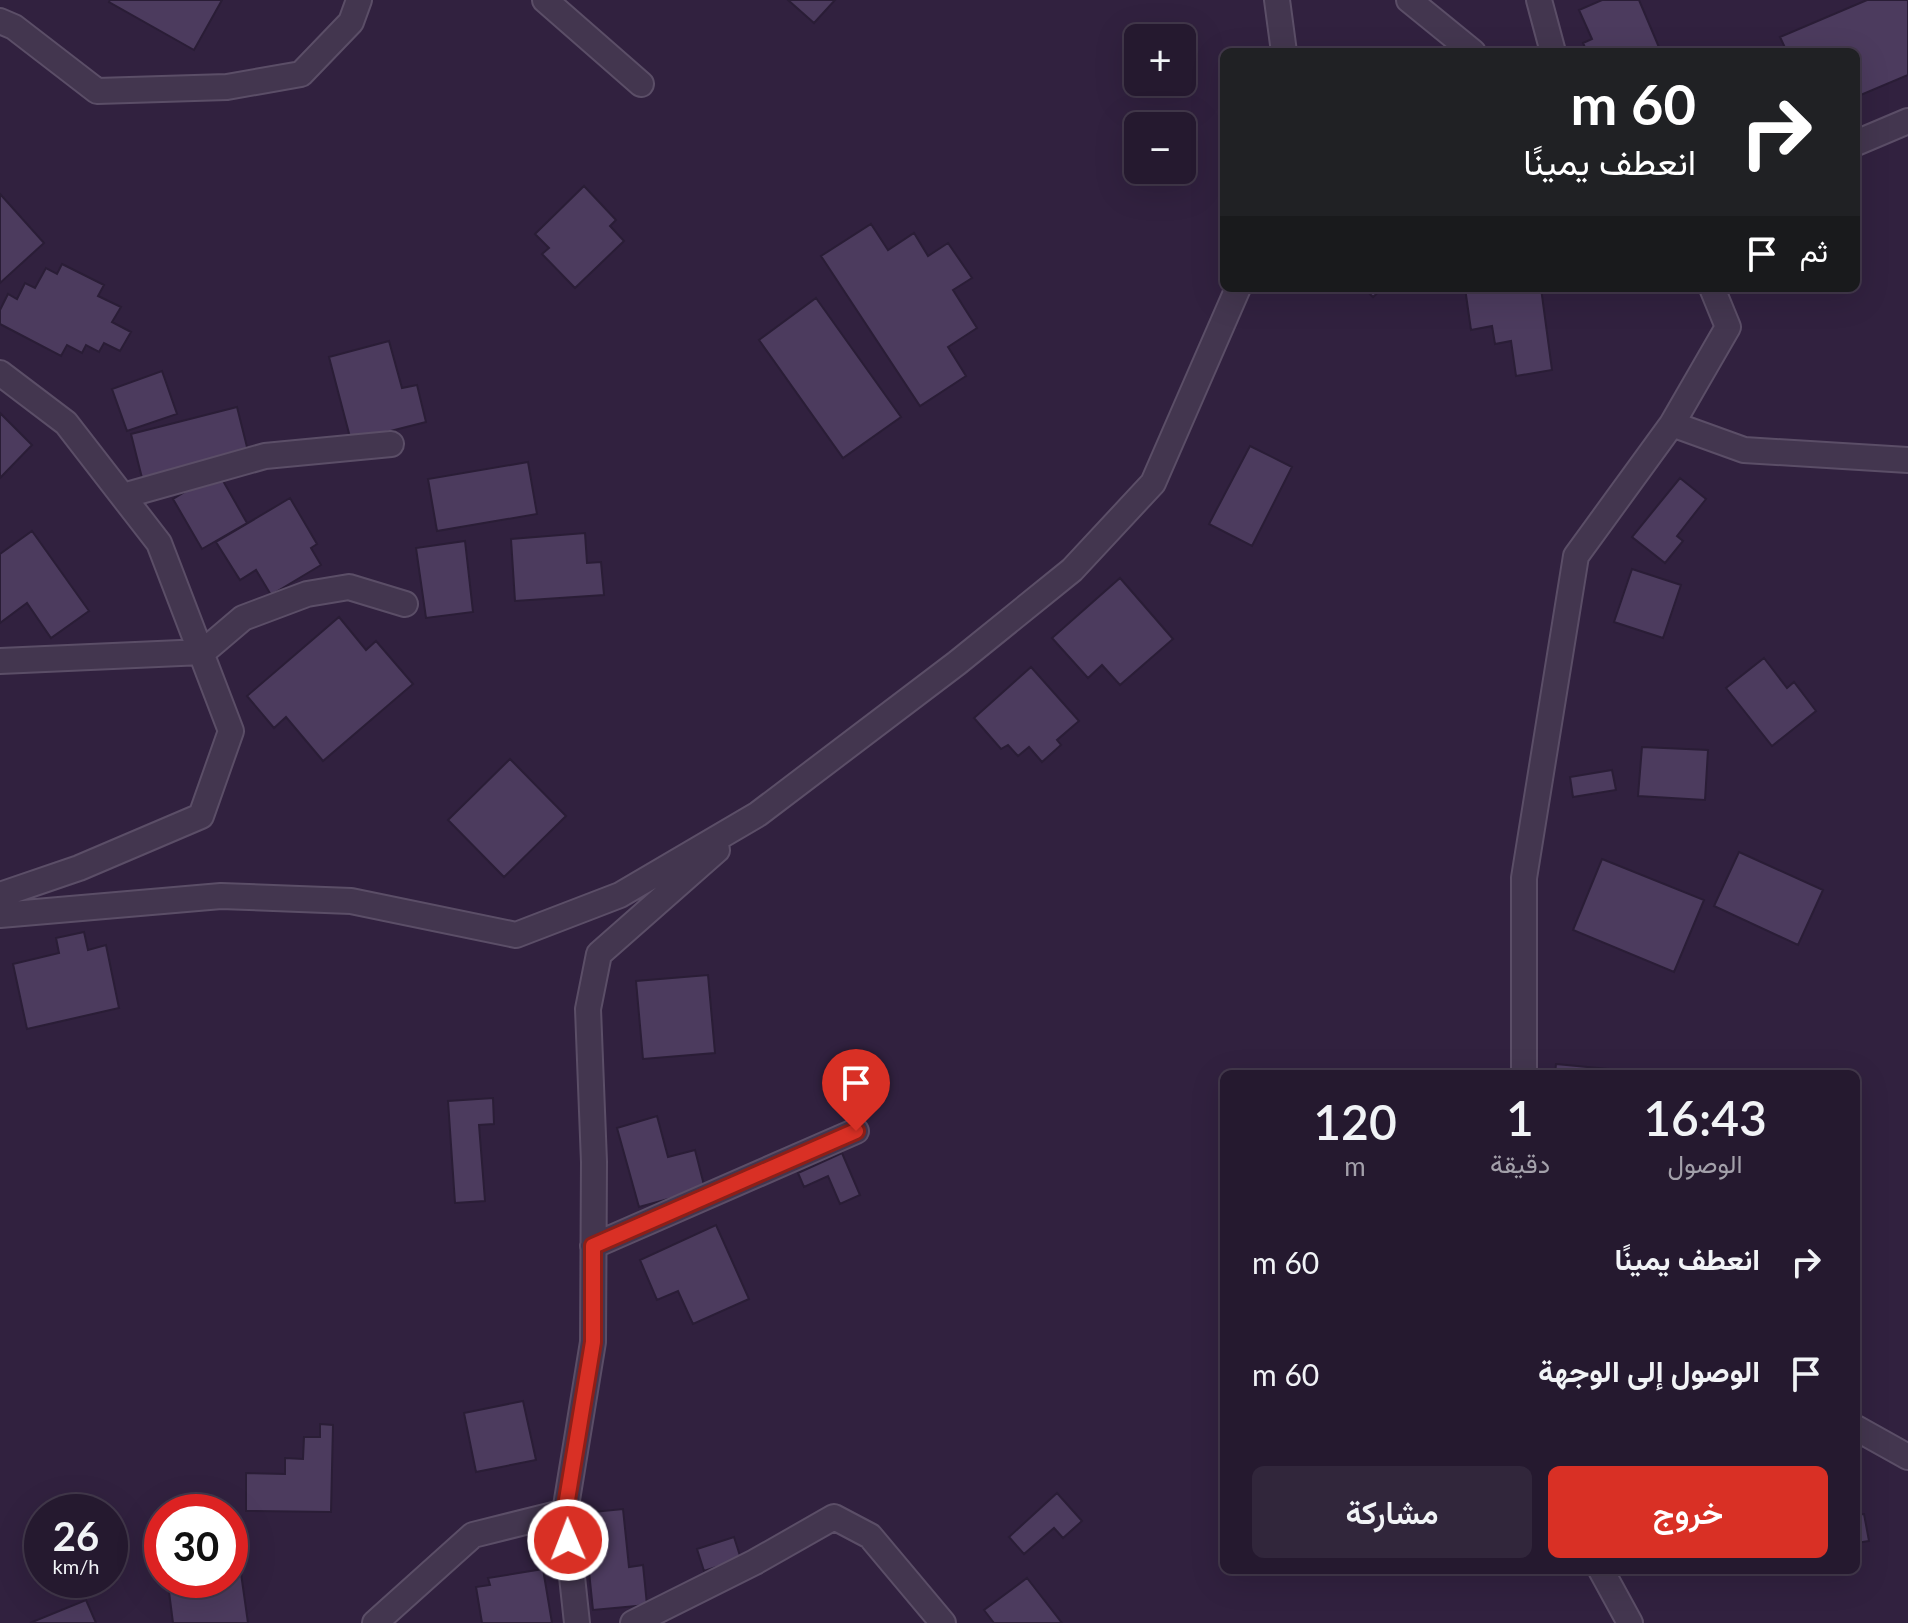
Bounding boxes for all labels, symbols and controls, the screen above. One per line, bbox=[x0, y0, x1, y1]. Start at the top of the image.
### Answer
map controls bbox=[1124, 24, 1196, 184]
button: + bbox=[1124, 24, 1196, 96]
text: 60 m bbox=[1571, 70, 1696, 137]
icon: right bbox=[1724, 80, 1828, 184]
button: − bbox=[1124, 112, 1196, 184]
text: انعطف يمينًا bbox=[1523, 139, 1696, 183]
icon: arrive bbox=[1740, 232, 1784, 276]
text: ثم bbox=[1800, 232, 1828, 268]
pin bbox=[822, 1049, 890, 1131]
icon: arrive bbox=[834, 1061, 878, 1105]
text: 1 bbox=[1506, 1089, 1534, 1146]
text: 16:43 bbox=[1643, 1089, 1767, 1146]
text: 120 bbox=[1313, 1093, 1397, 1150]
text: دقيقة bbox=[1490, 1147, 1550, 1179]
text: الوصول bbox=[1668, 1147, 1743, 1179]
text: m bbox=[1344, 1150, 1366, 1182]
text: انعطف يمينًا bbox=[1614, 1240, 1760, 1276]
icon: right bbox=[1784, 1240, 1828, 1284]
text: 60 m bbox=[1252, 1244, 1319, 1280]
text: الوصول إلى الوجهة bbox=[1538, 1352, 1760, 1388]
icon: arrive bbox=[1784, 1352, 1828, 1396]
text: 60 m bbox=[1252, 1356, 1319, 1392]
button: مشاركة bbox=[1252, 1466, 1532, 1558]
button: خروج bbox=[1548, 1466, 1828, 1558]
speed limit sign: 30 bbox=[144, 1494, 248, 1598]
position arrow bbox=[526, 1498, 610, 1582]
text: 26 bbox=[53, 1512, 99, 1560]
text: km/h bbox=[53, 1554, 99, 1578]

